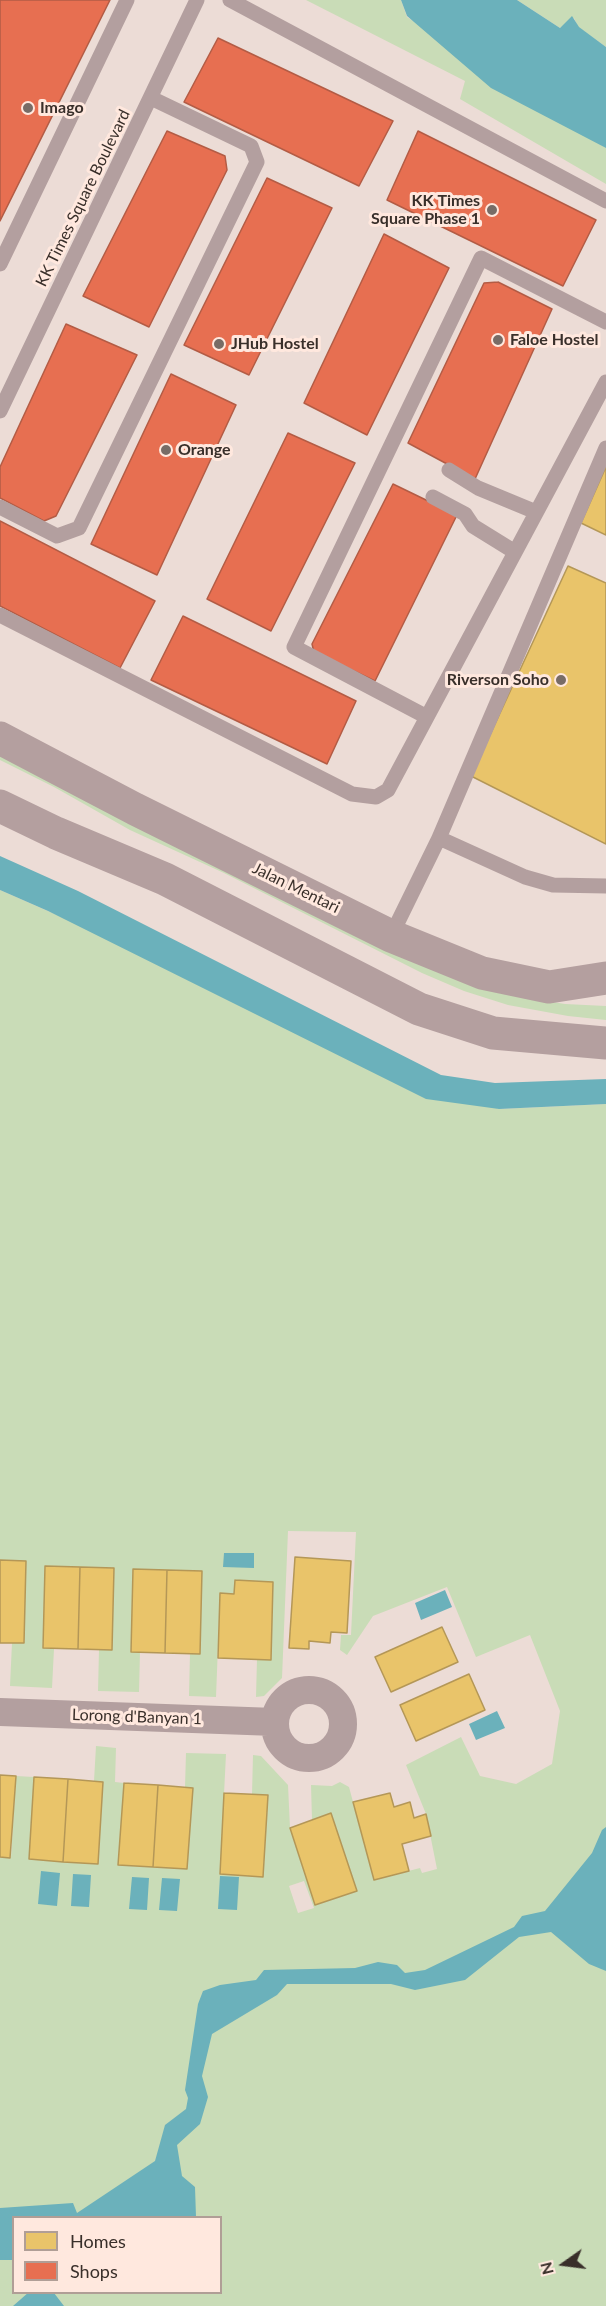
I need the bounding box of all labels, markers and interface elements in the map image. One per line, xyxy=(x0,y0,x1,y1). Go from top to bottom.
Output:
place label: Imago xyxy=(40,98,84,118)
marker: Imago xyxy=(21,101,35,115)
street label: KK Times Square Boulevard xyxy=(32,106,134,290)
place label: KK Times Square Phase 1 xyxy=(371,191,480,229)
marker: KK Times Square Phase 1 xyxy=(485,203,499,217)
place label: Faloe Hostel xyxy=(510,330,598,350)
marker: Faloe Hostel xyxy=(491,333,505,347)
place label: JHub Hostel xyxy=(231,334,319,354)
marker: JHub Hostel xyxy=(212,337,226,351)
place label: Orange xyxy=(178,440,231,460)
marker: Orange xyxy=(159,443,173,457)
place label: Riverson Soho xyxy=(447,670,549,690)
marker: Riverson Soho xyxy=(554,673,568,687)
street label: Jalan Mentari xyxy=(249,859,343,917)
street label: Lorong d'Banyan 1 xyxy=(72,1705,202,1729)
legend xyxy=(12,2216,222,2294)
text: Homes xyxy=(70,2230,126,2252)
north arrow xyxy=(534,2234,594,2294)
text: Shops xyxy=(70,2260,118,2282)
text: N xyxy=(535,2260,557,2277)

